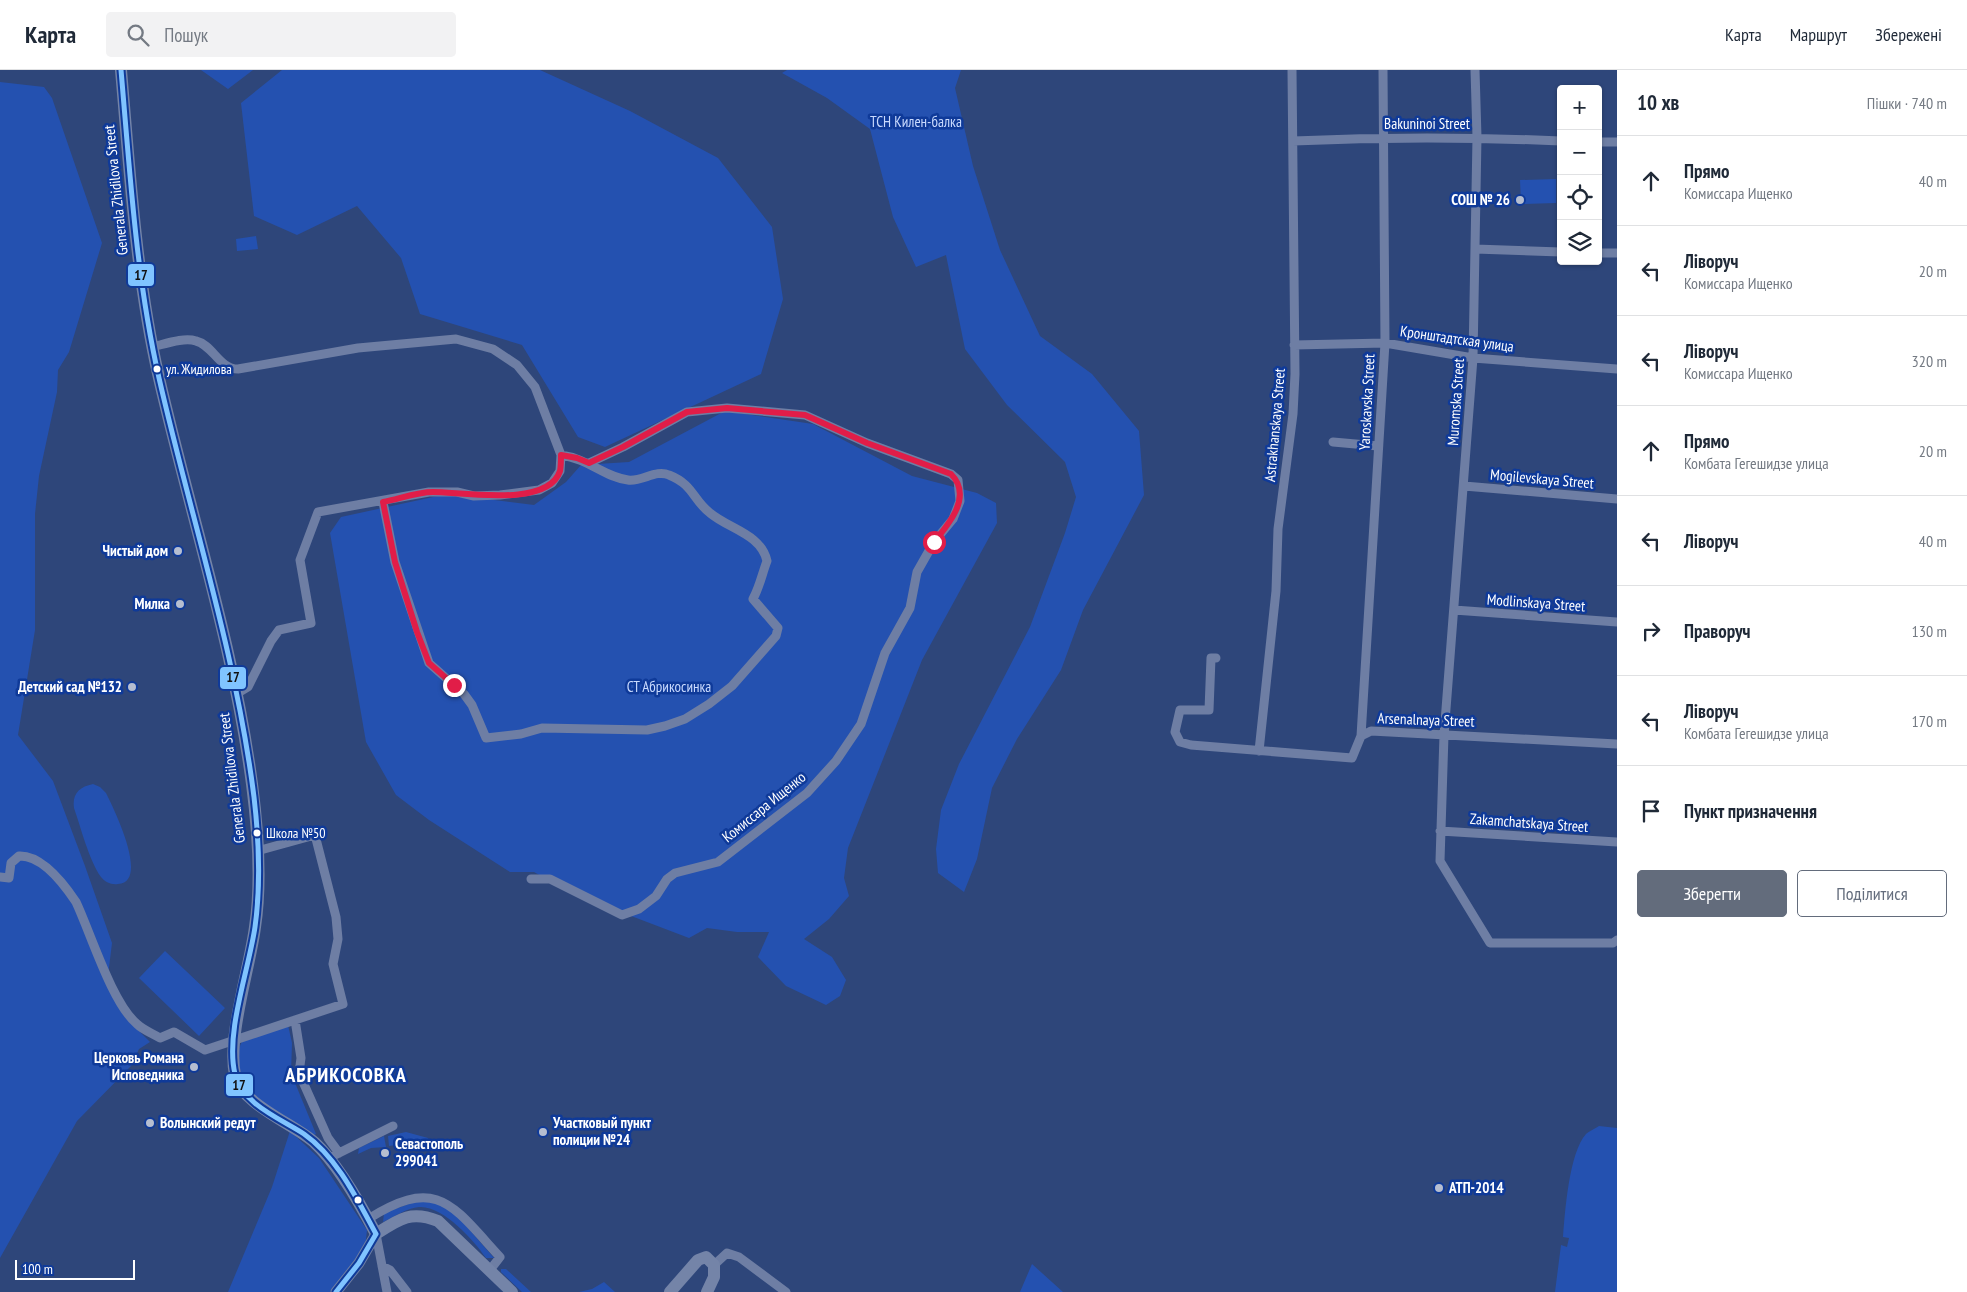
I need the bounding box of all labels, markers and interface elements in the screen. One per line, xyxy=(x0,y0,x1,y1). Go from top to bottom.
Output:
search box xyxy=(106,12,456,57)
text: Карта xyxy=(25,19,76,50)
icon: search xyxy=(124,21,152,49)
text: Пошук xyxy=(164,23,208,47)
text: Карта xyxy=(1725,23,1762,46)
text: Маршрут xyxy=(1790,23,1847,46)
text: Збережені xyxy=(1875,23,1942,46)
map controls xyxy=(1557,85,1602,265)
button: + xyxy=(1557,85,1602,130)
text: 10 хв xyxy=(1637,89,1679,116)
text: Пішки · 740 m xyxy=(1867,93,1947,113)
park label: ТСН Килен-балка xyxy=(870,112,962,131)
street label: Bakuninoi Street xyxy=(1384,114,1470,133)
street label: Generala Zhidilova Street xyxy=(99,124,132,256)
button: − xyxy=(1557,130,1602,175)
text: Прямо xyxy=(1684,159,1729,183)
icon: ahead xyxy=(1637,167,1665,195)
text: 40 m xyxy=(1919,171,1947,191)
button: locate xyxy=(1557,175,1602,220)
text: Комиссара Ищенко xyxy=(1684,183,1793,203)
place label: СОШ № 26 xyxy=(1451,190,1510,209)
marker: СОШ № 26 xyxy=(1514,194,1526,206)
button: layers xyxy=(1557,220,1602,265)
text: Ліворуч xyxy=(1684,249,1738,273)
icon: left xyxy=(1637,257,1665,285)
text: 20 m xyxy=(1919,261,1947,281)
line badge: 17 xyxy=(127,263,155,287)
text: 17 xyxy=(134,266,148,284)
text: Комиссара Ищенко xyxy=(1684,273,1793,293)
street label: Кронштадтская улица xyxy=(1399,321,1515,356)
text: Ліворуч xyxy=(1684,339,1738,363)
icon: left xyxy=(1637,347,1665,375)
text: 320 m xyxy=(1912,351,1947,371)
street label: Yaroskavska Street xyxy=(1354,353,1379,451)
street label: Muromska Street xyxy=(1443,358,1468,446)
place label: ул. Жидилова xyxy=(166,360,232,378)
text: Комиссара Ищенко xyxy=(1684,363,1793,383)
marker: ул. Жидилова xyxy=(152,364,162,374)
street label: Astrakhanskaya Street xyxy=(1260,367,1289,483)
text: Прямо xyxy=(1684,429,1729,453)
icon: ahead xyxy=(1637,437,1665,465)
text: 20 m xyxy=(1919,441,1947,461)
text: Комбата Гегешидзе улица xyxy=(1684,453,1829,473)
street label: Mogilevskaya Street xyxy=(1490,465,1595,492)
icon: left xyxy=(1637,527,1665,555)
text: Ліворуч xyxy=(1684,529,1738,553)
route start xyxy=(923,531,946,554)
text: 40 m xyxy=(1919,531,1947,551)
place label: Чистый дом xyxy=(102,541,168,560)
marker: Чистый дом xyxy=(172,545,184,557)
street label: Modlinskaya Street xyxy=(1486,590,1586,615)
place label: Милка xyxy=(134,594,170,613)
marker: Милка xyxy=(174,598,186,610)
icon: right xyxy=(1637,617,1665,645)
text: Праворуч xyxy=(1684,619,1751,643)
text: 130 m xyxy=(1912,621,1947,641)
line badge: 17 xyxy=(219,666,247,690)
text: 17 xyxy=(226,668,240,686)
route end xyxy=(443,674,466,697)
place label: Детский сад №132 xyxy=(18,677,122,696)
park label: СТ Абрикосинка xyxy=(627,677,711,696)
marker: Детский сад №132 xyxy=(126,681,138,693)
text: Ліворуч xyxy=(1684,699,1738,723)
icon: left xyxy=(1637,707,1665,735)
street label: Arsenalnaya Street xyxy=(1377,708,1475,731)
text: 170 m xyxy=(1912,711,1947,731)
street label: Generala Zhidilova Street xyxy=(214,712,249,844)
text: Комбата Гегешидзе улица xyxy=(1684,723,1829,743)
street label: Комиссара Ищенко xyxy=(718,767,809,846)
icon: arrive xyxy=(1637,797,1665,825)
text: Пункт призначення xyxy=(1684,799,1817,823)
street label: Zakamchatskaya Street xyxy=(1469,809,1589,836)
place label: Школа №50 xyxy=(266,824,326,842)
marker: Школа №50 xyxy=(252,828,262,838)
button: Зберегти xyxy=(1637,870,1787,917)
button: Поділитися xyxy=(1797,870,1947,917)
place label: Церковь Романа Исповедника xyxy=(94,1048,184,1084)
marker: Церковь Романа Исповедника xyxy=(188,1061,200,1073)
district label: АБРИКОСОВКА xyxy=(284,1062,407,1088)
line badge: 17 xyxy=(225,1073,254,1097)
text: 17 xyxy=(232,1076,246,1094)
place label: Волынский редут xyxy=(160,1113,256,1132)
place label: Участковый пункт полиции №24 xyxy=(552,1113,652,1149)
marker: Волынский редут xyxy=(144,1117,156,1129)
marker: Участковый пункт полиции №24 xyxy=(537,1126,549,1138)
place label: Севастополь 299041 xyxy=(395,1134,463,1170)
marker: Севастополь 299041 xyxy=(379,1147,391,1159)
place label: АТП-2014 xyxy=(1448,1178,1504,1197)
marker: АТП-2014 xyxy=(1433,1182,1445,1194)
unlabelled marker xyxy=(353,1195,363,1205)
scale bar xyxy=(15,1257,135,1280)
text: 100 m xyxy=(22,1260,53,1278)

